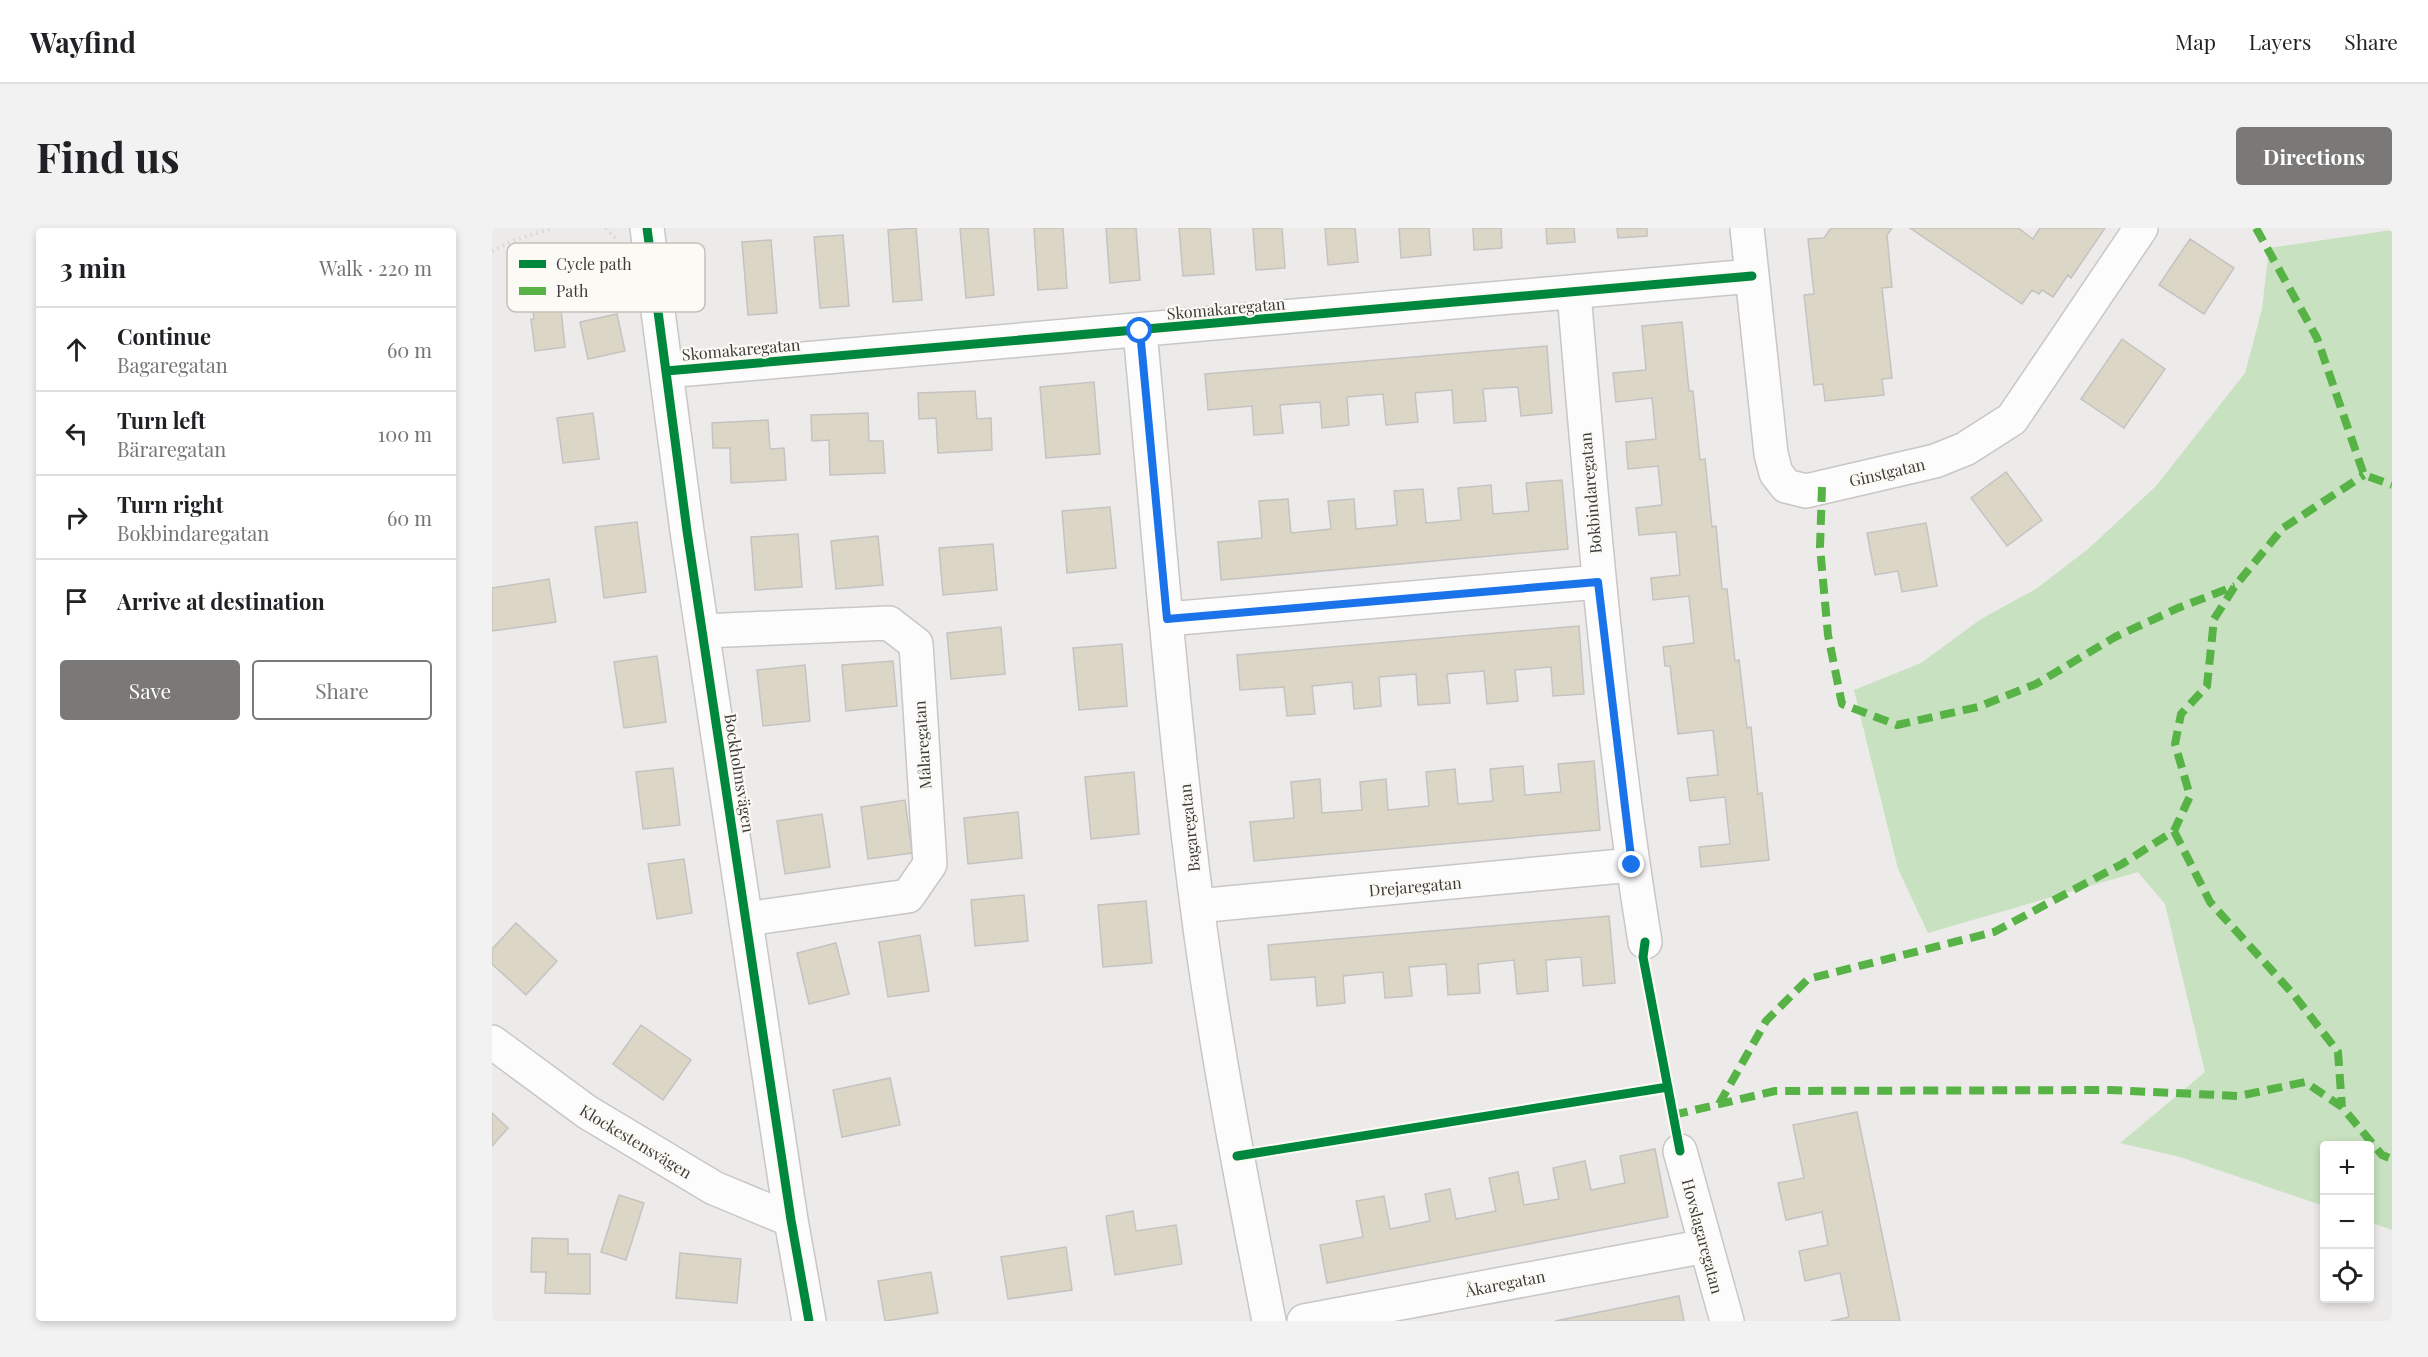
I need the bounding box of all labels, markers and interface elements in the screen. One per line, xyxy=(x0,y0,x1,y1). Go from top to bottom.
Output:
text: Wayfind xyxy=(30,23,136,60)
text: Map xyxy=(2175,27,2216,55)
text: Layers xyxy=(2249,27,2311,55)
text: Share xyxy=(2344,27,2398,55)
button: Directions xyxy=(2236,127,2392,185)
text: Find us xyxy=(36,128,180,184)
legend xyxy=(507,243,705,312)
text: 3 min xyxy=(60,250,126,285)
text: Cycle path xyxy=(556,253,632,274)
text: Walk · 220 m xyxy=(319,254,432,281)
text: Path xyxy=(556,280,589,301)
street label: Skomakaregatan xyxy=(1166,292,1287,324)
route start xyxy=(1126,317,1152,343)
text: Continue xyxy=(117,321,211,351)
icon: ahead xyxy=(60,333,93,366)
street label: Skomakaregatan xyxy=(681,333,802,365)
text: 60 m xyxy=(387,336,432,363)
text: Bagaregatan xyxy=(117,351,228,378)
text: Turn left xyxy=(117,405,206,435)
icon: left xyxy=(60,417,93,450)
text: 100 m xyxy=(378,420,432,447)
street label: Bokbindaregatan xyxy=(1574,431,1606,555)
text: Bäraregatan xyxy=(117,435,226,462)
street label: Ginstgatan xyxy=(1847,453,1928,491)
text: Turn right xyxy=(117,489,223,519)
icon: right xyxy=(60,501,93,534)
text: 60 m xyxy=(387,504,432,531)
text: Bokbindaregatan xyxy=(117,519,269,546)
icon: arrive xyxy=(60,585,93,618)
text: Arrive at destination xyxy=(117,586,325,616)
button: Save xyxy=(60,660,240,720)
button: Share xyxy=(252,660,432,720)
street label: Målaregatan xyxy=(908,700,936,790)
street label: Bockholmsvägen xyxy=(720,712,760,835)
street label: Bagaregatan xyxy=(1174,782,1204,873)
route end xyxy=(1618,851,1644,877)
street label: Drejaregatan xyxy=(1368,871,1463,901)
street label: Klockestensvägen xyxy=(576,1099,696,1183)
map controls xyxy=(2320,1141,2374,1303)
button: + xyxy=(2320,1141,2374,1195)
street label: Hovslagaregatan xyxy=(1678,1176,1729,1296)
button: − xyxy=(2320,1195,2374,1249)
button: locate xyxy=(2320,1249,2374,1303)
street label: Åkaregatan xyxy=(1462,1265,1547,1301)

